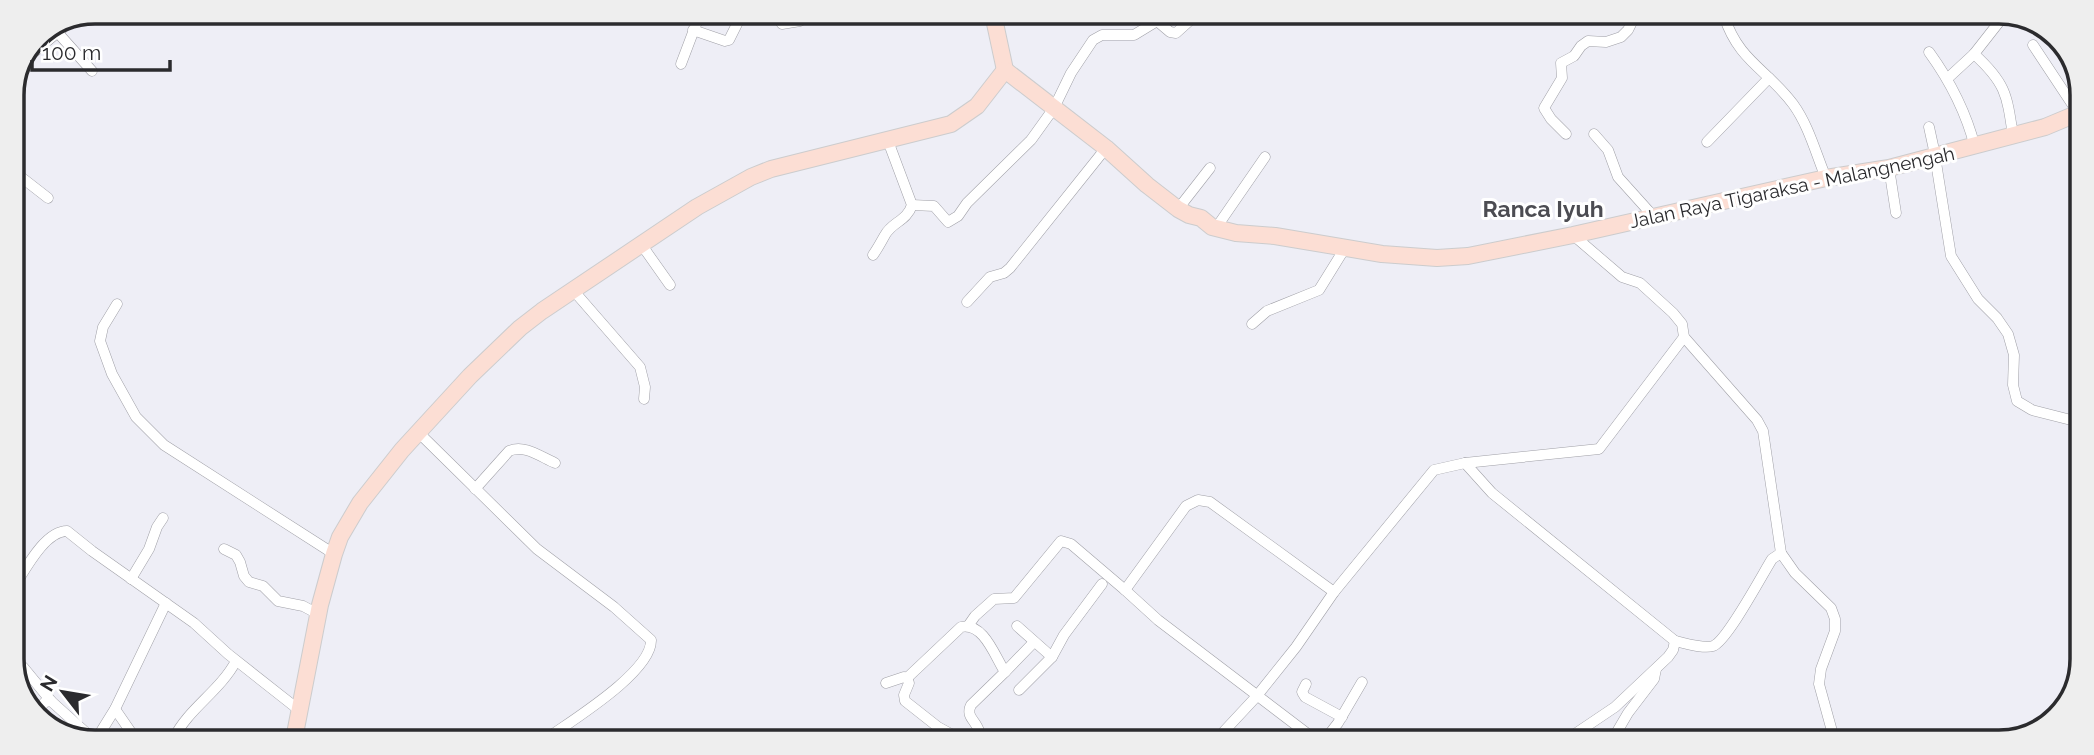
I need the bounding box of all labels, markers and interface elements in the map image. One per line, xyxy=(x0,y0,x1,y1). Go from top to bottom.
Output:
scale bar xyxy=(32,28,170,72)
text: 100 m xyxy=(42,40,101,65)
street label: Jalan Raya Tigaraksa - Malangnengah xyxy=(1628,142,1956,232)
district label: Ranca Iyuh xyxy=(1482,195,1604,222)
north arrow xyxy=(28,657,98,727)
text: N xyxy=(35,671,62,695)

